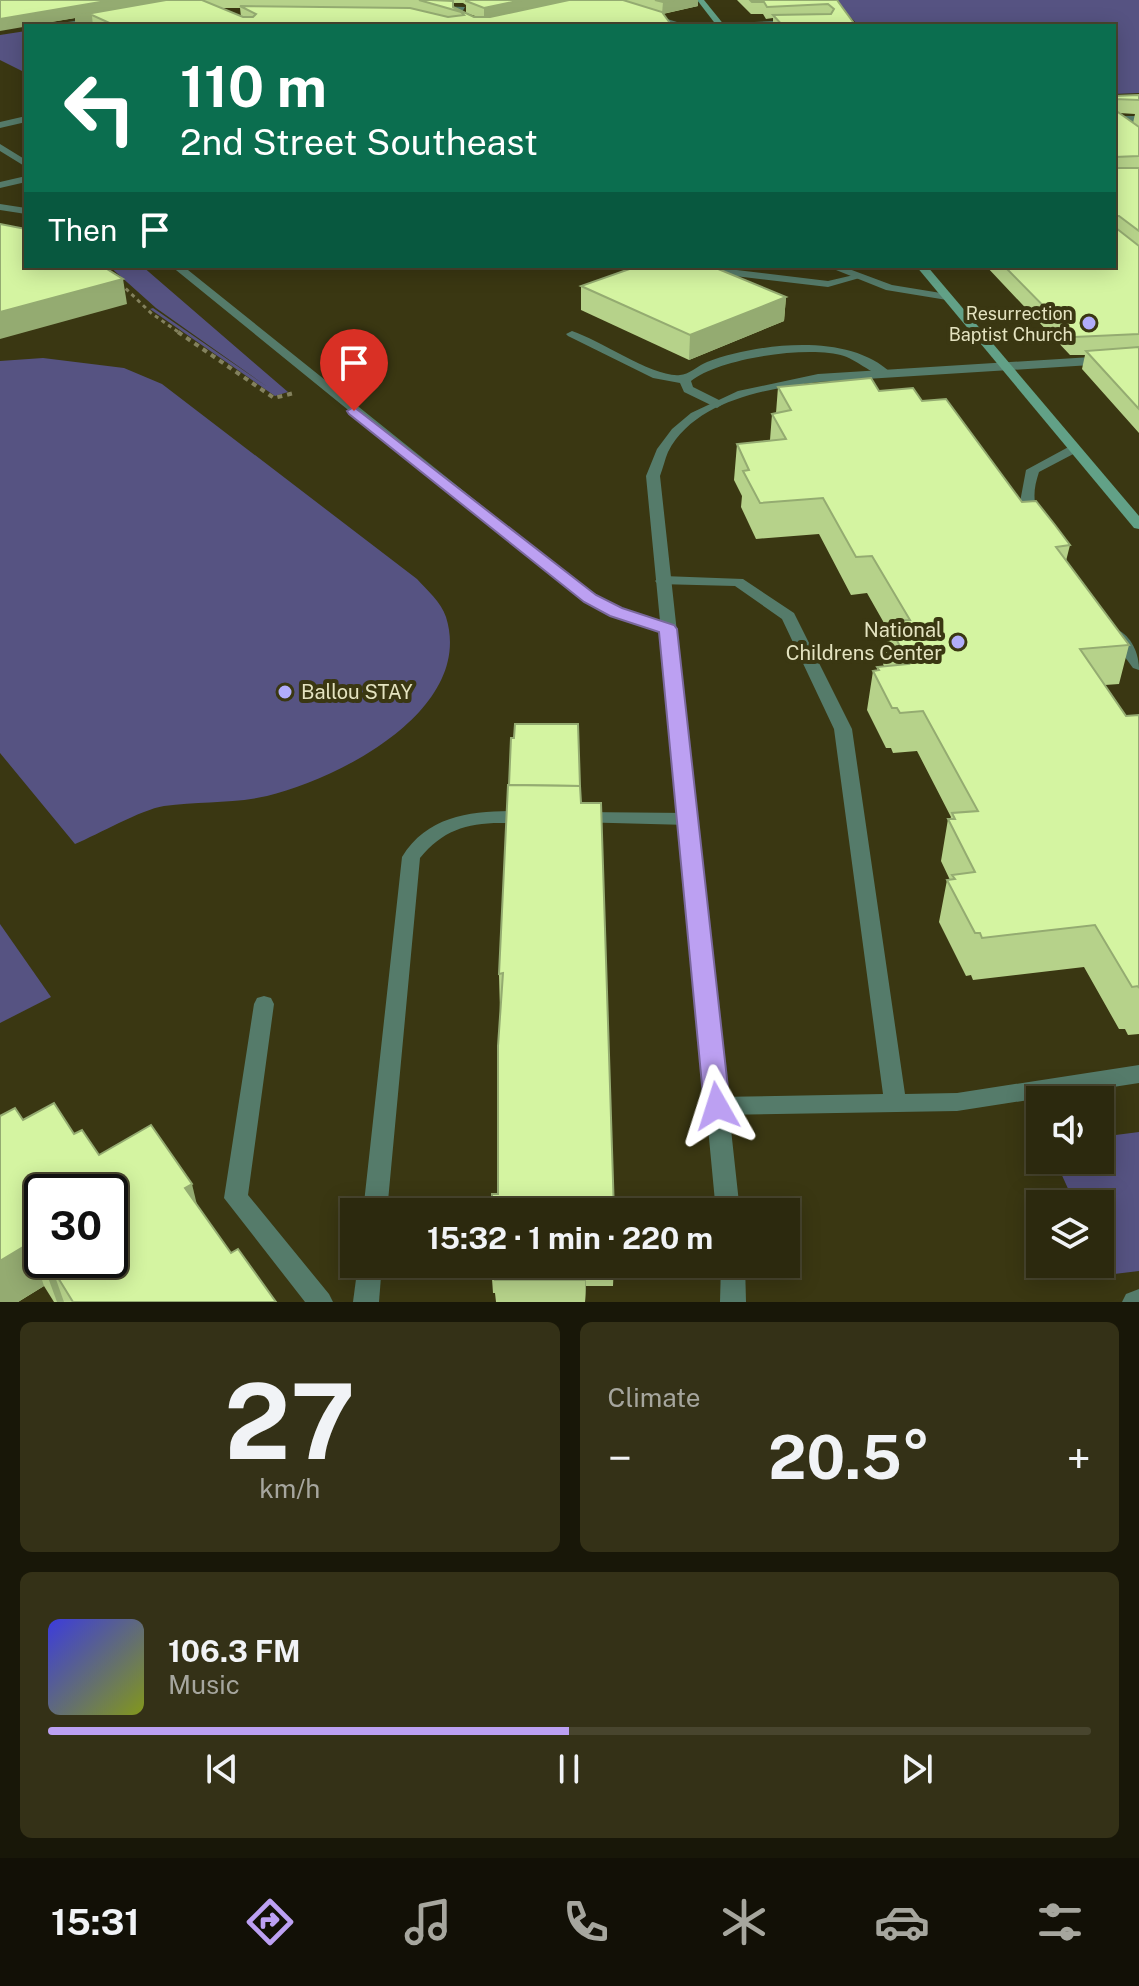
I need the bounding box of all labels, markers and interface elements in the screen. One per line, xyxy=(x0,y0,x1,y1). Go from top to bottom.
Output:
text: 110 m xyxy=(180,54,327,120)
icon: left xyxy=(48,56,152,160)
text: 2nd Street Southeast xyxy=(180,121,538,163)
icon: arrive xyxy=(133,208,177,252)
text: Then xyxy=(48,212,117,248)
place label: Resurrection Baptist Church xyxy=(949,303,1073,345)
marker: Resurrection Baptist Church xyxy=(1080,314,1098,332)
pin xyxy=(320,329,388,411)
icon: arrive xyxy=(332,341,376,385)
place label: National Childrens Center xyxy=(786,618,942,665)
marker: National Childrens Center xyxy=(949,633,967,651)
place label: Ballou STAY xyxy=(301,680,413,704)
marker: Ballou STAY xyxy=(276,683,294,701)
position arrow xyxy=(675,1064,759,1148)
map controls xyxy=(1026,1086,1114,1278)
button: sound xyxy=(1026,1086,1114,1174)
speed limit sign: 30 xyxy=(24,1174,128,1278)
button: layers xyxy=(1026,1190,1114,1278)
text: 15:32 · 1 min · 220 m xyxy=(427,1220,713,1256)
text: 27 xyxy=(224,1360,355,1482)
text: Climate xyxy=(608,1382,701,1413)
text: 20.5° xyxy=(768,1422,930,1493)
text: − xyxy=(608,1432,632,1484)
text: + xyxy=(1067,1432,1091,1484)
text: km/h xyxy=(259,1473,320,1504)
text: 106.3 FM xyxy=(168,1633,301,1669)
text: Music xyxy=(168,1669,240,1700)
icon: previous xyxy=(200,1747,244,1791)
icon: pause xyxy=(547,1747,591,1791)
icon: next xyxy=(895,1747,939,1791)
icon: directions xyxy=(242,1894,298,1950)
icon: music xyxy=(400,1894,456,1950)
icon: phone xyxy=(558,1894,614,1950)
icon: climate xyxy=(716,1894,772,1950)
icon: car xyxy=(874,1894,930,1950)
icon: filters xyxy=(1032,1894,1088,1950)
text: 15:31 xyxy=(51,1901,140,1943)

